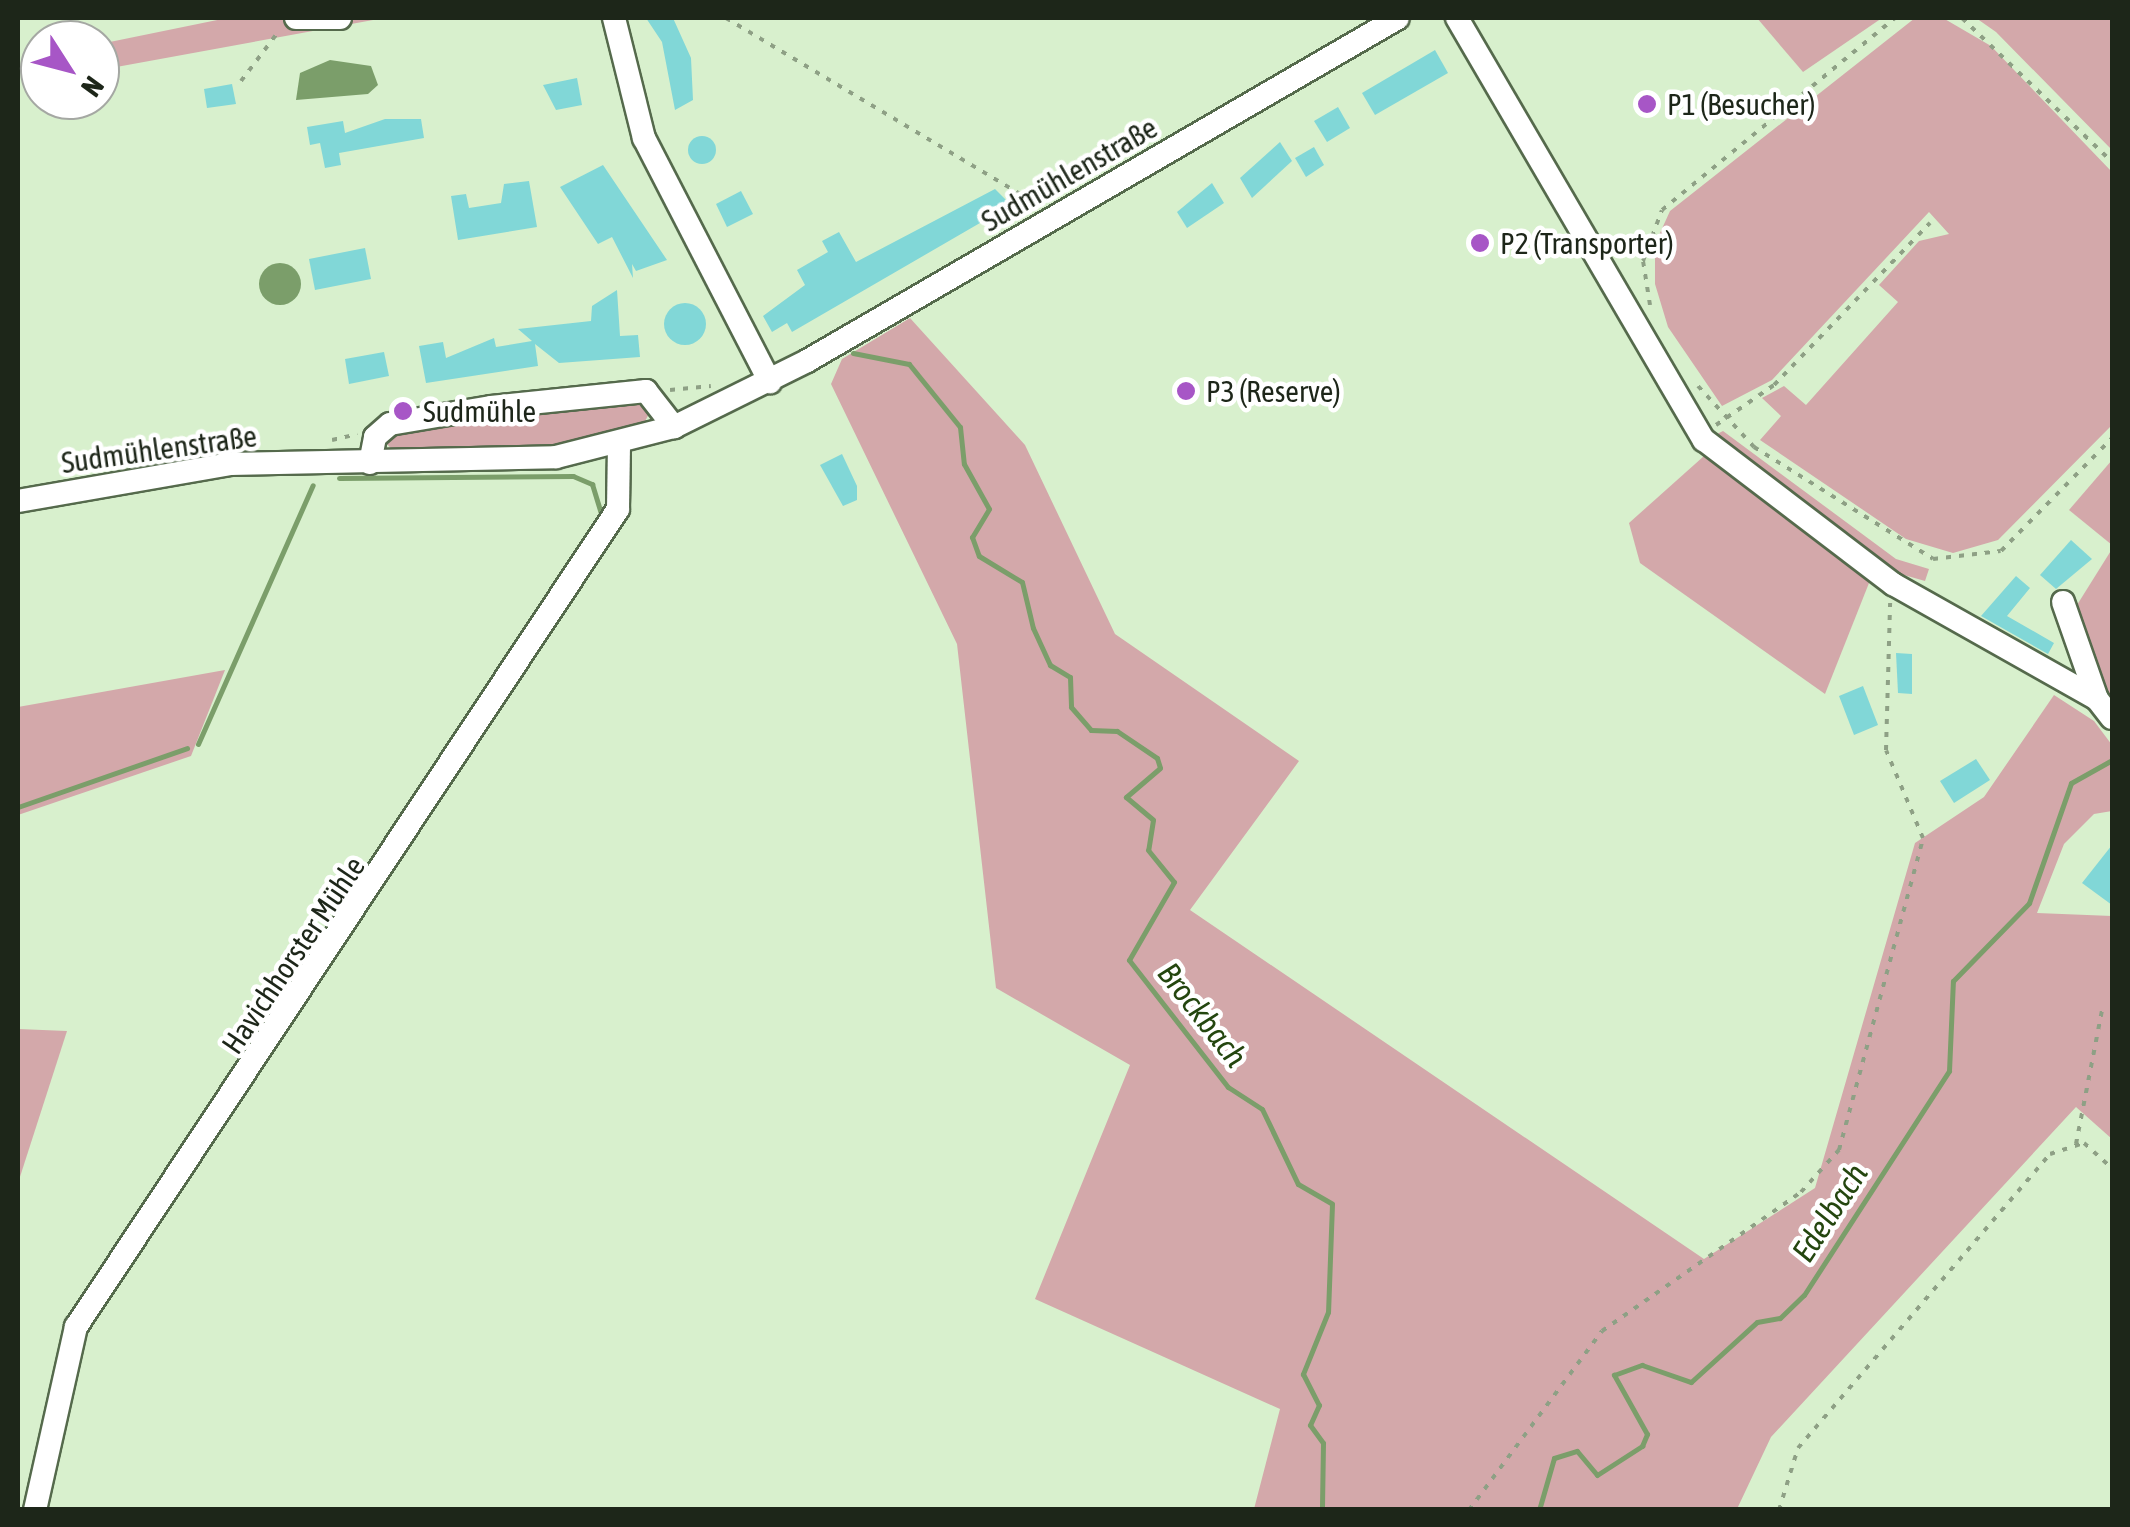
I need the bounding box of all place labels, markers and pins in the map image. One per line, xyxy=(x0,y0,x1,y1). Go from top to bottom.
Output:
place label: P1 (Besucher) xyxy=(1667,86,1815,122)
marker: P1 (Besucher) xyxy=(1636,93,1658,115)
place label: P2 (Transporter) xyxy=(1500,225,1674,261)
marker: P2 (Transporter) xyxy=(1469,232,1491,254)
place label: P3 (Reserve) xyxy=(1206,373,1341,409)
marker: P3 (Reserve) xyxy=(1175,380,1197,402)
place label: Sudmühle xyxy=(423,393,536,429)
marker: Sudmühle xyxy=(392,400,414,422)

